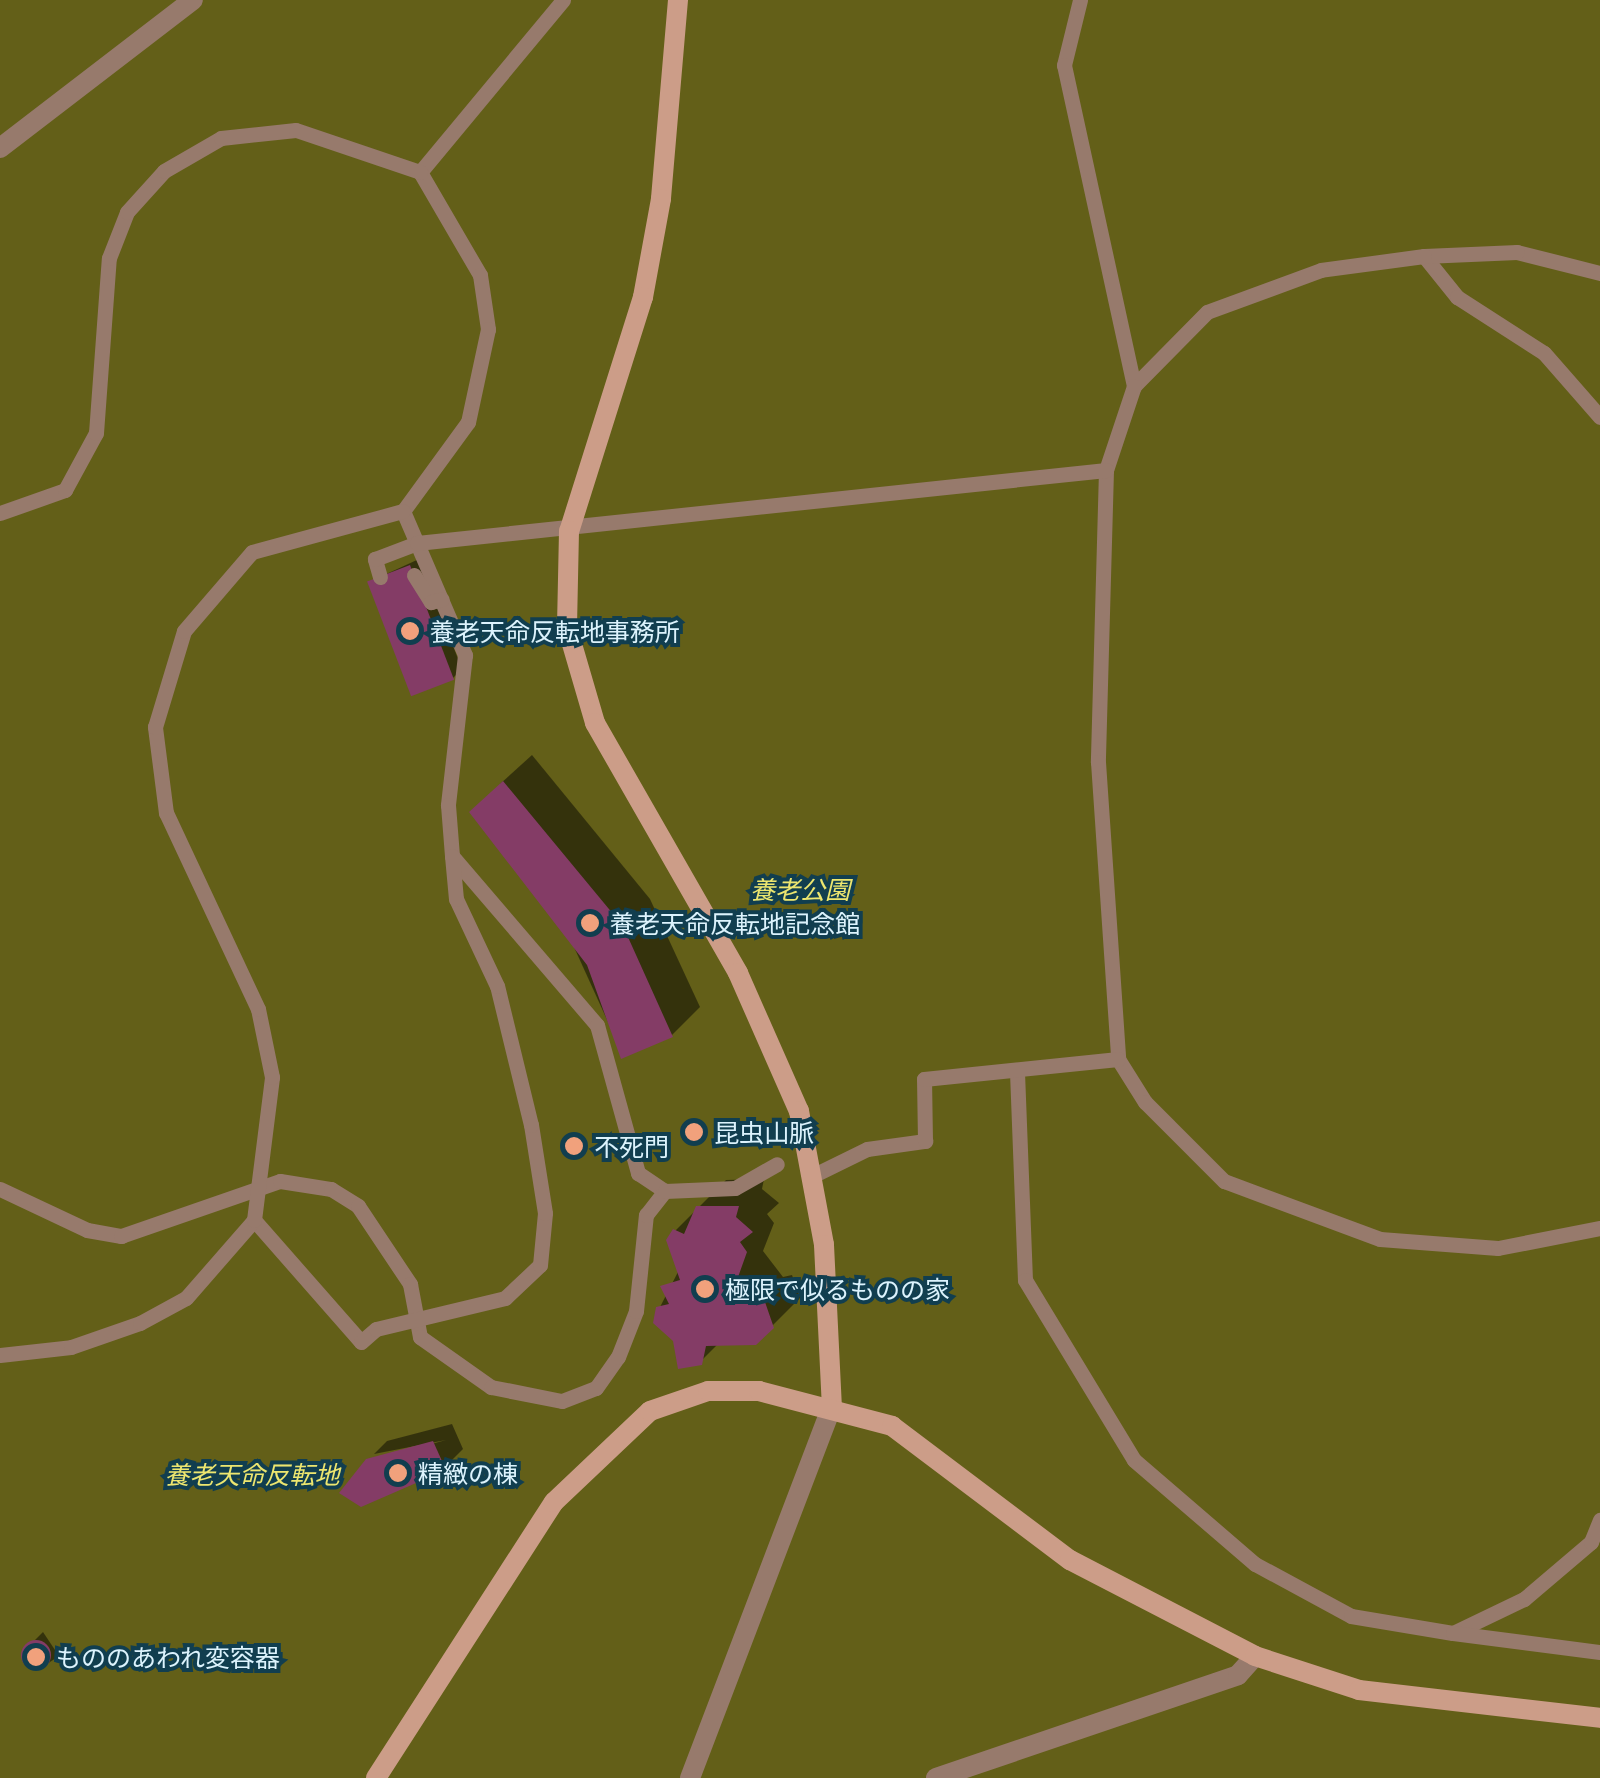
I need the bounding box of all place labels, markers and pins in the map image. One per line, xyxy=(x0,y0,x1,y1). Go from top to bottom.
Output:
place label: 養老天命反転地事務所 xyxy=(430,616,680,646)
marker: 養老天命反転地事務所 xyxy=(399,620,421,642)
place label: 養老天命反転地記念館 xyxy=(610,908,860,938)
marker: 養老天命反転地記念館 xyxy=(579,912,601,934)
place label: 昆虫山脈 xyxy=(714,1117,814,1147)
marker: 昆虫山脈 xyxy=(683,1121,705,1143)
place label: 不死門 xyxy=(594,1131,669,1161)
marker: 不死門 xyxy=(563,1135,585,1157)
place label: 極限で似るものの家 xyxy=(725,1274,950,1304)
marker: 極限で似るものの家 xyxy=(694,1278,716,1300)
place label: 精緻の棟 xyxy=(418,1458,518,1488)
marker: 精緻の棟 xyxy=(387,1462,409,1484)
place label: もののあわれ変容器 xyxy=(56,1642,281,1672)
marker: もののあわれ変容器 xyxy=(25,1646,47,1668)

